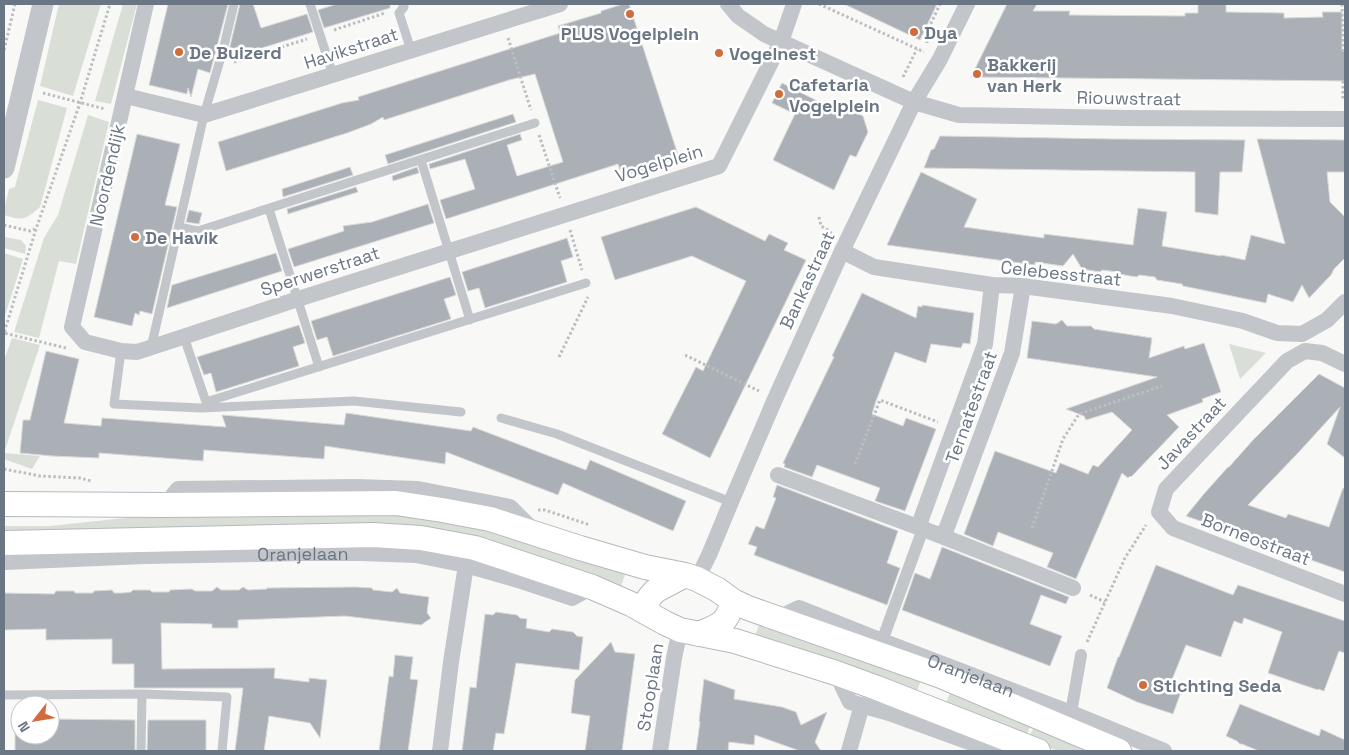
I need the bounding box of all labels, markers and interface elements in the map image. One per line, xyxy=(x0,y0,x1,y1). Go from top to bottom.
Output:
marker: PLUS Vogelplein xyxy=(624,8,636,20)
place label: Dya xyxy=(924,21,958,44)
street label: Havikstraat xyxy=(301,22,401,74)
place label: PLUS Vogelplein xyxy=(561,22,699,45)
marker: Dya xyxy=(908,26,920,38)
place label: De Buizerd xyxy=(189,41,282,64)
place label: Vogelnest xyxy=(729,42,816,65)
marker: De Buizerd xyxy=(173,46,185,58)
marker: Vogelnest xyxy=(713,47,725,59)
place label: Bakkerij van Herk xyxy=(987,53,1062,97)
marker: Bakkerij van Herk xyxy=(971,68,983,80)
place label: Cafetaria Vogelplein xyxy=(789,73,880,117)
street label: Riouwstraat xyxy=(1076,86,1182,110)
marker: Cafetaria Vogelplein xyxy=(773,88,785,100)
street label: Noordendijk xyxy=(84,121,130,228)
street label: Vogelplein xyxy=(612,139,706,187)
place label: De Havik xyxy=(145,226,218,249)
street label: Bankastraat xyxy=(774,227,840,333)
marker: De Havik xyxy=(129,231,141,243)
street label: Sperwerstraat xyxy=(257,241,383,301)
street label: Celebesstraat xyxy=(999,255,1123,291)
street label: Ternatestraat xyxy=(940,348,1002,466)
street label: Javastraat xyxy=(1151,391,1231,475)
street label: Borneostraat xyxy=(1198,508,1314,570)
street label: Oranjelaan xyxy=(257,542,348,565)
street label: Stooplaan xyxy=(632,641,668,733)
street label: Oranjelaan xyxy=(924,648,1018,702)
place label: Stichting Seda xyxy=(1153,674,1282,697)
marker: Stichting Seda xyxy=(1137,679,1149,691)
north arrow xyxy=(10,695,60,745)
text: N xyxy=(14,718,34,735)

